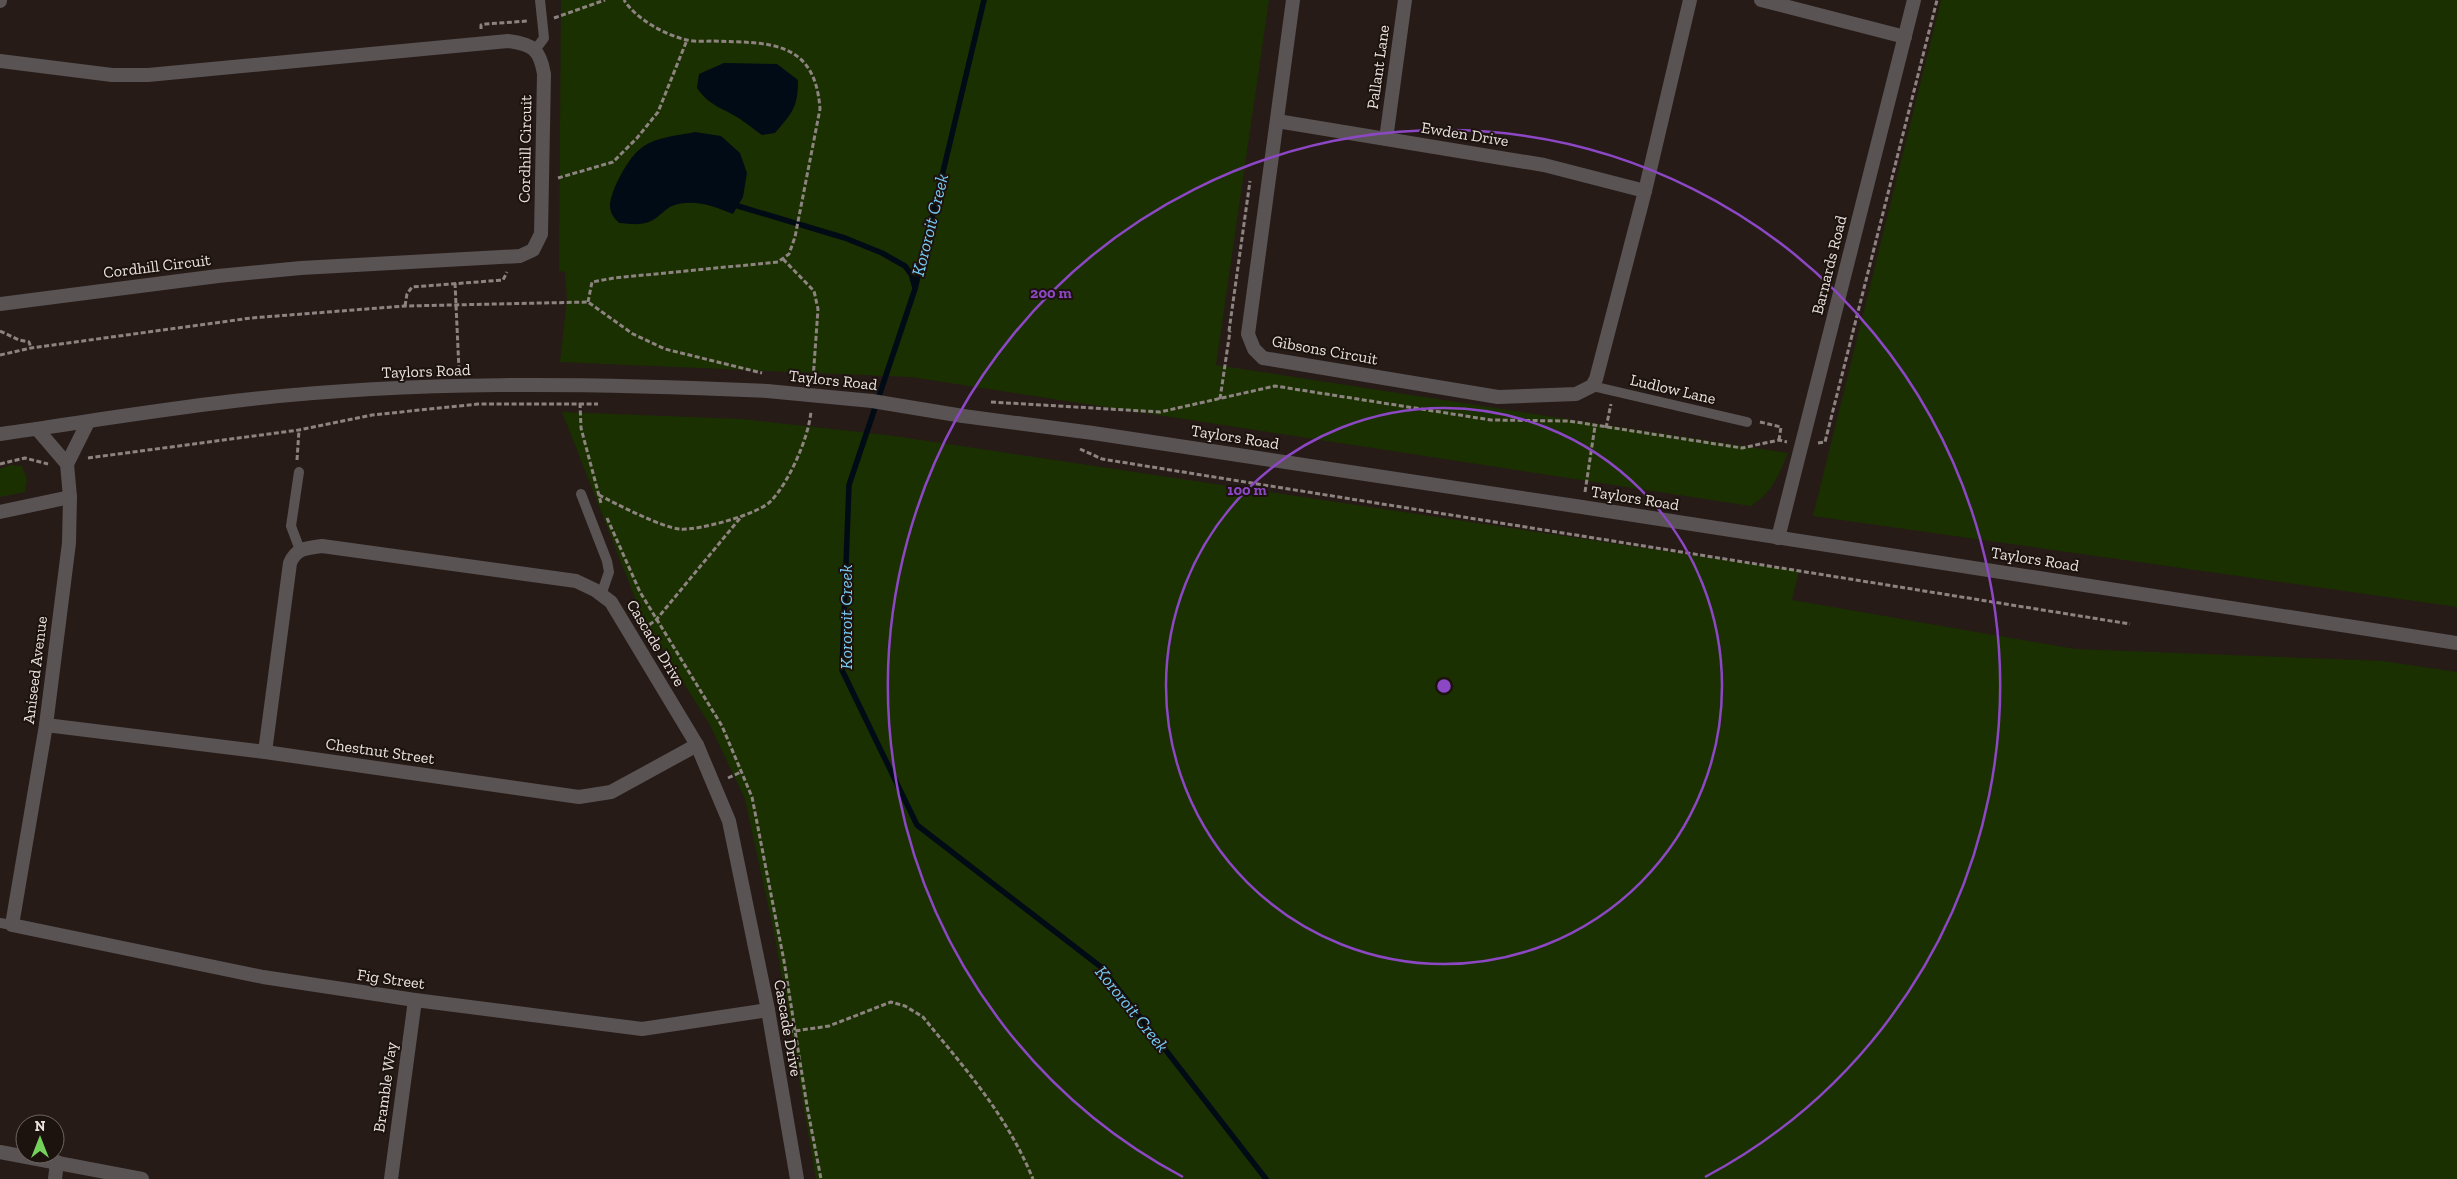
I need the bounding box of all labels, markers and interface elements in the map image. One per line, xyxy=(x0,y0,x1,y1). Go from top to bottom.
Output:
street label: Pallant Lane xyxy=(1363,24,1393,110)
street label: Cordhill Circuit xyxy=(515,95,535,203)
street label: Ewden Drive xyxy=(1420,118,1510,150)
water label: Kororoit Creek xyxy=(907,171,953,279)
street label: Barnards Road xyxy=(1807,213,1851,317)
street label: Cordhill Circuit xyxy=(102,250,212,282)
text: 200 m xyxy=(1030,284,1072,302)
street label: Gibsons Circuit xyxy=(1270,331,1380,369)
street label: Taylors Road xyxy=(381,360,471,382)
street label: Taylors Road xyxy=(788,366,878,394)
street label: Ludlow Lane xyxy=(1628,370,1718,408)
street label: Taylors Road xyxy=(1190,421,1281,453)
text: 100 m xyxy=(1227,481,1267,499)
street label: Taylors Road xyxy=(1590,482,1681,514)
street label: Taylors Road xyxy=(1990,543,2081,575)
water label: Kororoit Creek xyxy=(835,565,857,669)
street label: Cascade Drive xyxy=(623,596,689,690)
street label: Aniseed Avenue xyxy=(19,615,51,725)
centre of rings xyxy=(1435,677,1453,695)
street label: Chestnut Street xyxy=(324,734,436,768)
water label: Kororoit Creek xyxy=(1090,961,1174,1057)
street label: Fig Street xyxy=(356,965,426,993)
street label: Cascade Drive xyxy=(770,978,806,1078)
street label: Bramble Way xyxy=(369,1040,401,1133)
north arrow xyxy=(15,1114,65,1164)
text: N xyxy=(35,1118,46,1135)

